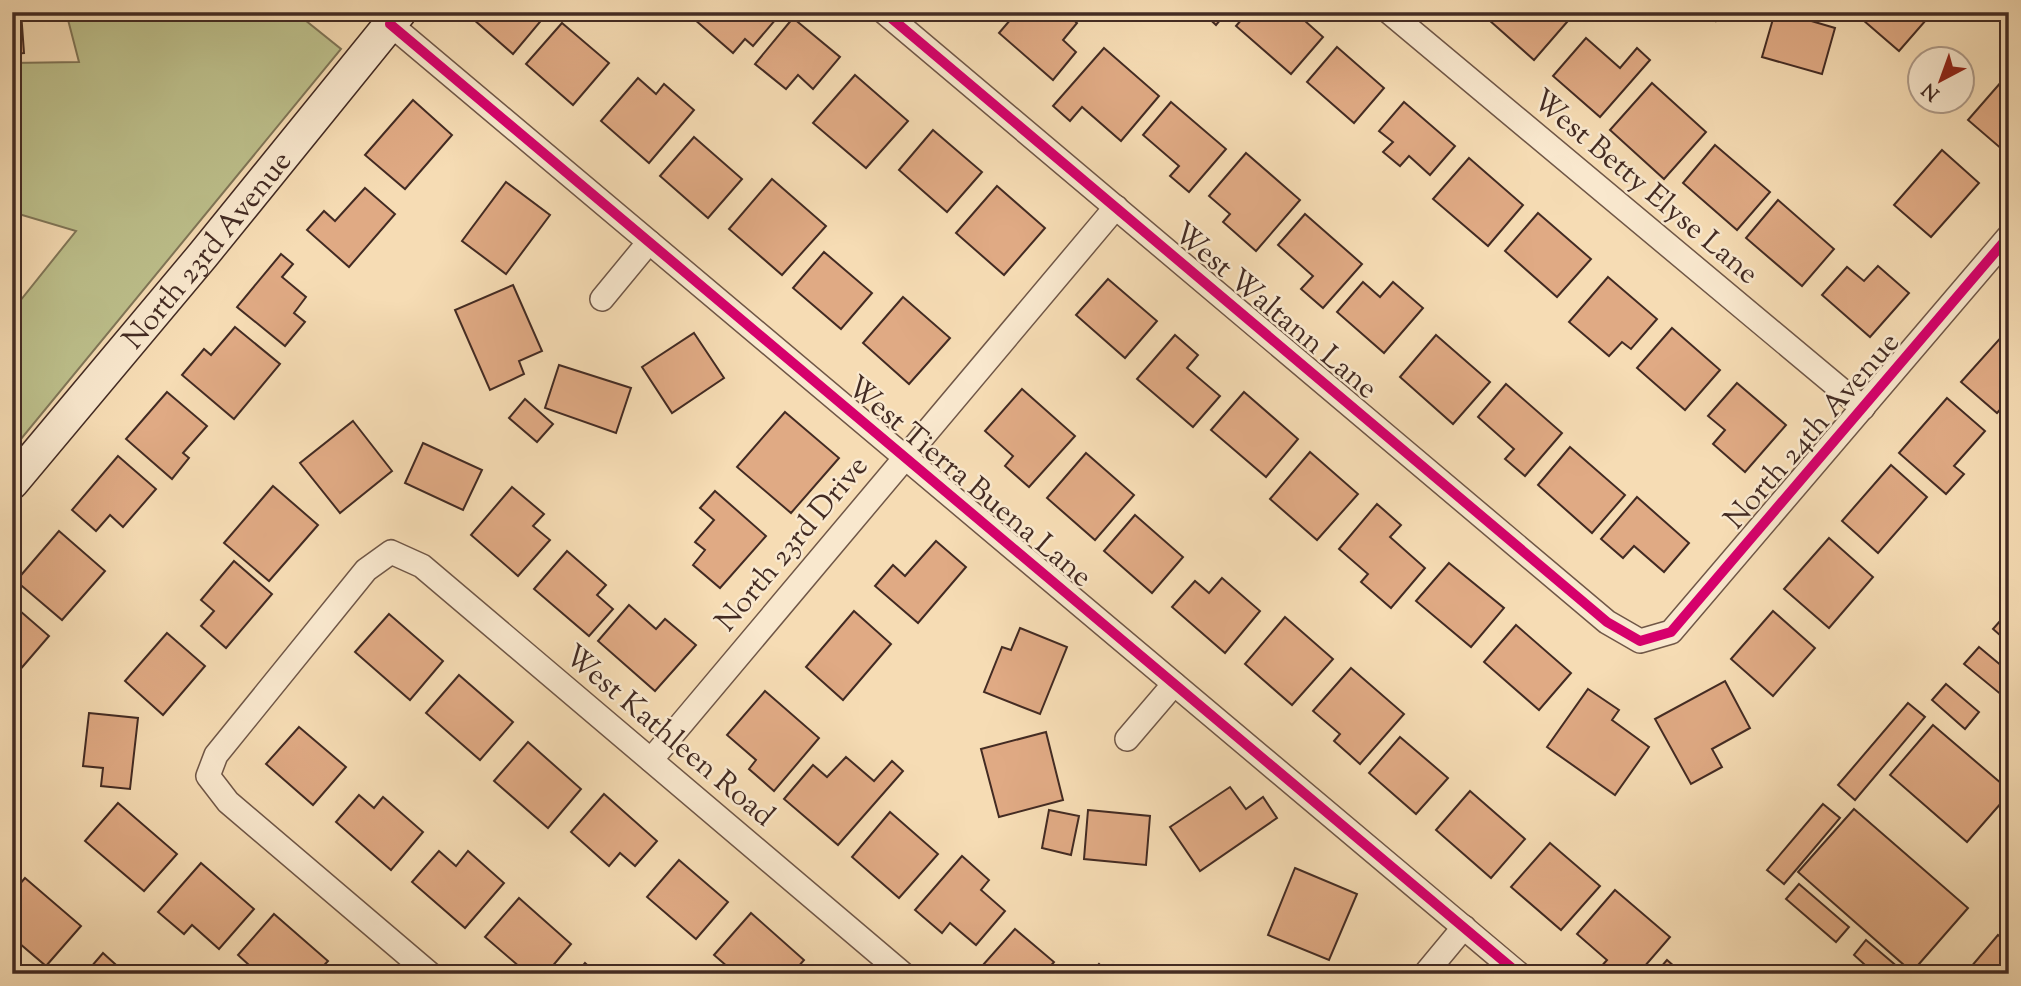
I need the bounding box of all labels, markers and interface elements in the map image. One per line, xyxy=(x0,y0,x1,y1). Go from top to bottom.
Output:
north arrow xyxy=(1906,46,1976,116)
text: N xyxy=(1917,76,1946,106)
street label: West Betty Elyse Lane xyxy=(1522,80,1767,296)
street label: North 23rd Avenue xyxy=(114,142,303,360)
street label: West Waltann Lane xyxy=(1163,213,1386,411)
street label: North 24th Avenue xyxy=(1715,324,1911,540)
street label: West Tierra Buena Lane xyxy=(836,367,1101,599)
street label: North 23rd Drive xyxy=(706,447,879,642)
street label: West Kathleen Road xyxy=(554,636,783,838)

